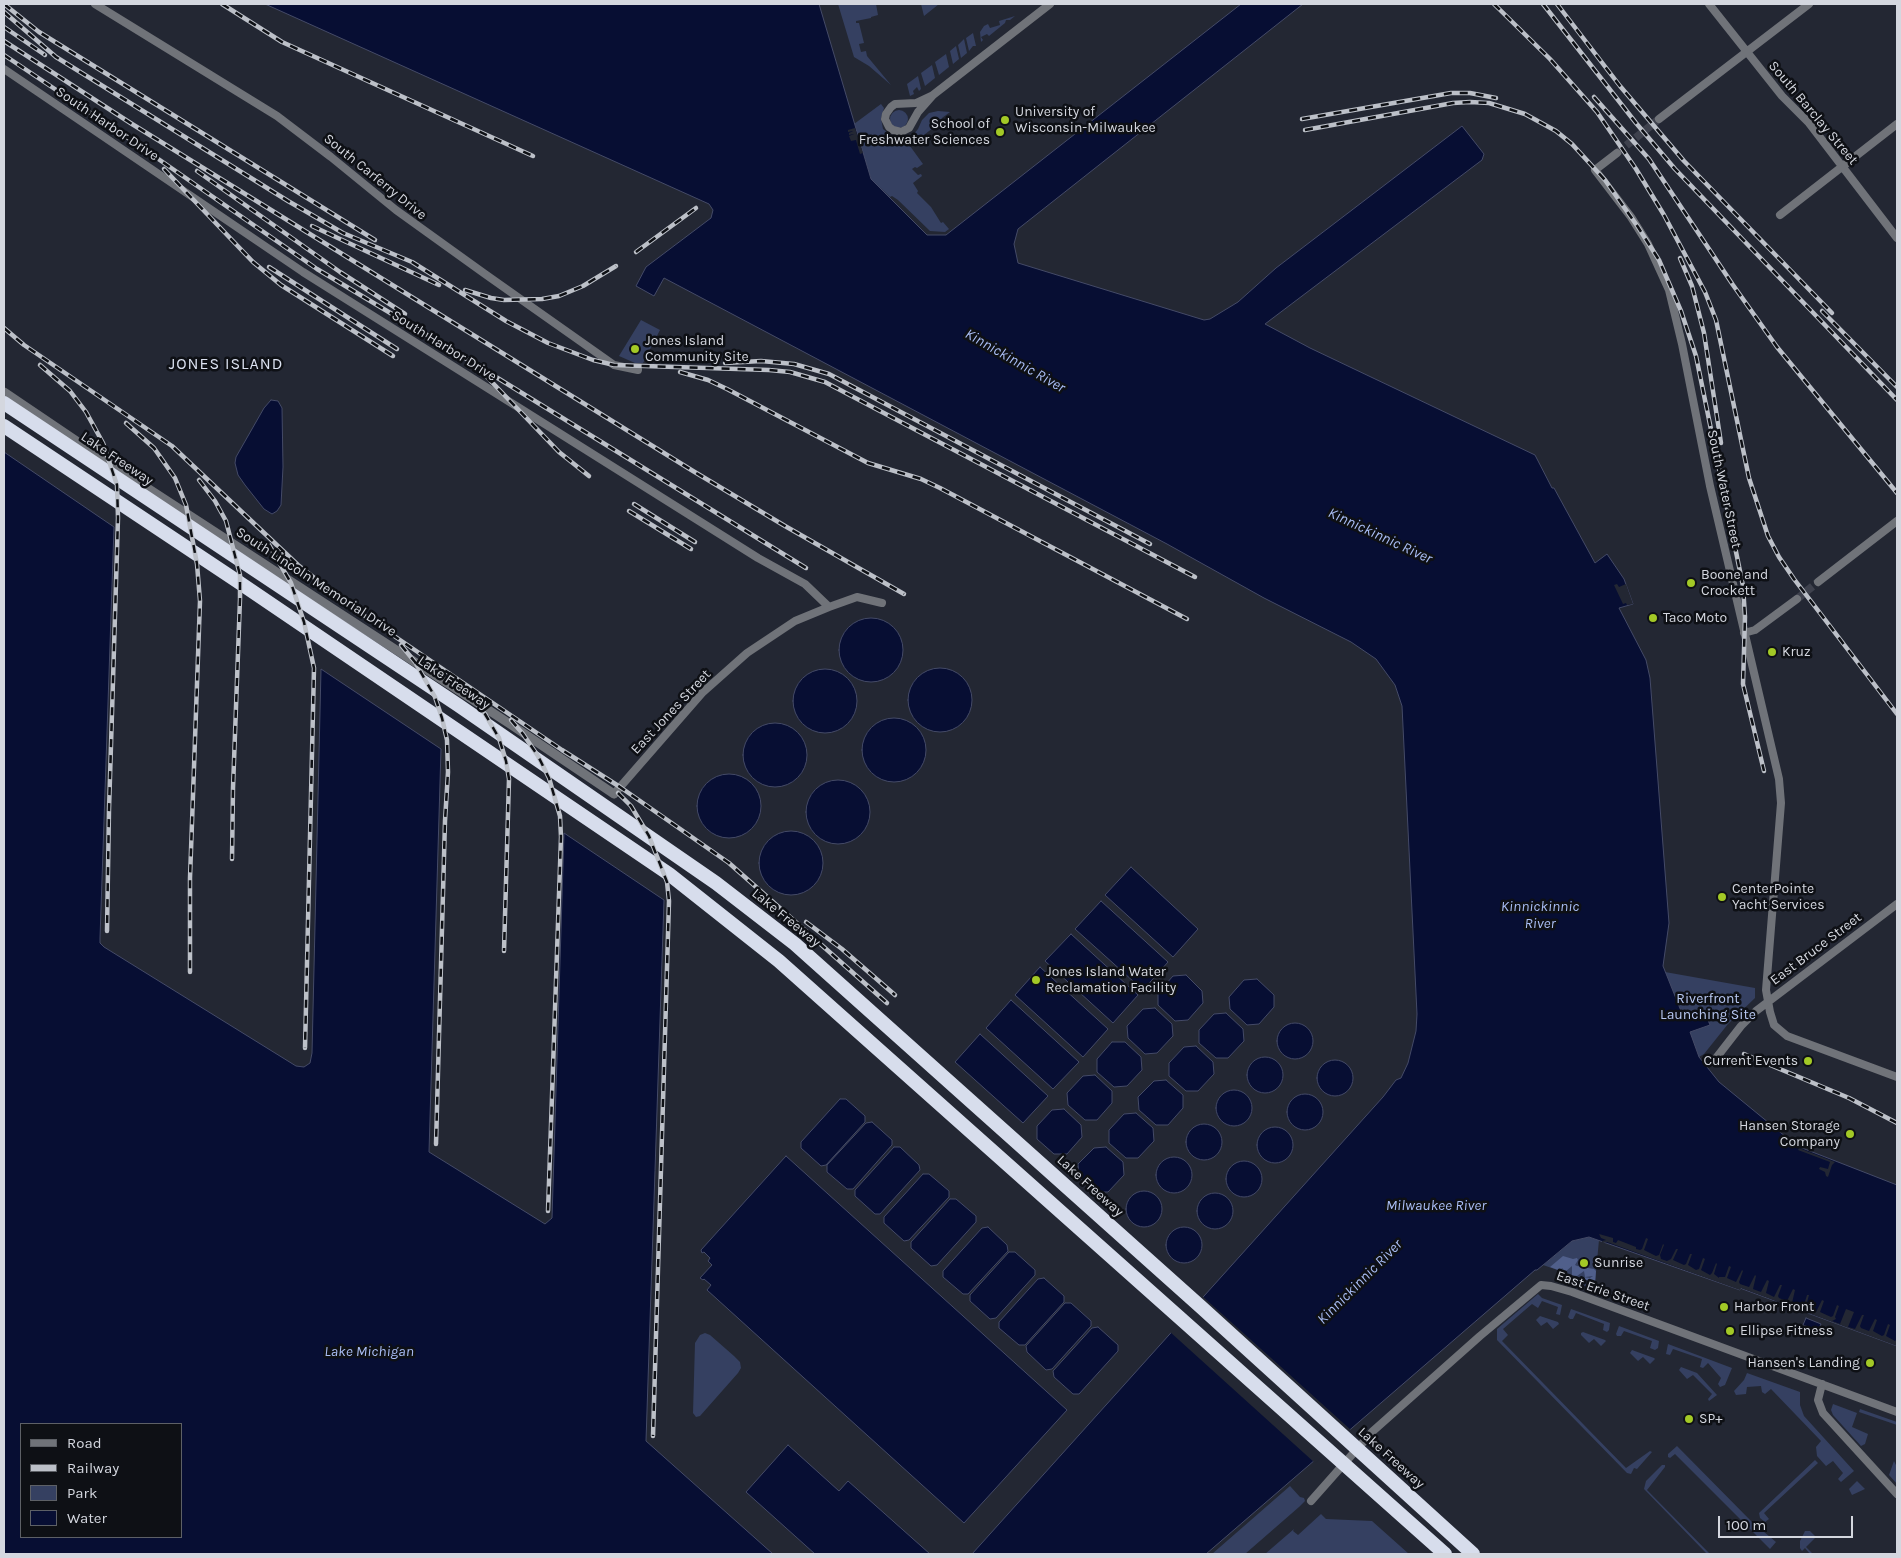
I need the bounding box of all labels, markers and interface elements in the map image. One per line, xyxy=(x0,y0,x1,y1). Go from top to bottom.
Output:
street label: South Barclay Street xyxy=(1765,58,1861,168)
street label: South Harbor Drive xyxy=(52,83,162,165)
place label: University of Wisconsin-Milwaukee xyxy=(1015,104,1156,136)
marker: University of Wisconsin-Milwaukee xyxy=(999,114,1011,126)
place label: School of Freshwater Sciences xyxy=(859,116,990,148)
marker: School of Freshwater Sciences xyxy=(994,126,1006,138)
street label: South Carferry Drive xyxy=(320,130,430,224)
street label: South Harbor Drive xyxy=(388,307,500,385)
water label: Kinnickinnic River xyxy=(962,325,1068,397)
place label: Jones Island Community Site xyxy=(645,333,749,366)
marker: Jones Island Community Site xyxy=(629,343,641,355)
district label: JONES ISLAND xyxy=(167,354,285,374)
street label: South Water Street xyxy=(1703,428,1745,550)
street label: Lake Freeway xyxy=(78,429,156,489)
water label: Kinnickinnic River xyxy=(1325,504,1435,568)
street label: South Lincoln Memorial Drive xyxy=(233,524,399,640)
place label: Boone and Crockett xyxy=(1701,567,1768,600)
marker: Boone and Crockett xyxy=(1685,577,1697,589)
place label: Taco Moto xyxy=(1663,610,1727,626)
marker: Taco Moto xyxy=(1647,612,1659,624)
place label: Kruz xyxy=(1782,644,1811,660)
marker: Kruz xyxy=(1766,646,1778,658)
street label: Lake Freeway xyxy=(415,653,493,713)
street label: East Jones Street xyxy=(627,666,715,758)
place label: CenterPointe Yacht Services xyxy=(1732,881,1824,914)
street label: Lake Freeway xyxy=(748,885,824,951)
marker: CenterPointe Yacht Services xyxy=(1716,891,1728,903)
water label: Kinnickinnic River xyxy=(1501,898,1579,933)
street label: East Bruce Street xyxy=(1767,909,1865,989)
place label: Jones Island Water Reclamation Facility xyxy=(1046,964,1176,996)
marker: Jones Island Water Reclamation Facility xyxy=(1030,974,1042,986)
park label: Riverfront Launching Site xyxy=(1660,991,1756,1024)
place label: Current Events xyxy=(1703,1053,1798,1069)
marker: Current Events xyxy=(1802,1055,1814,1067)
place label: Hansen Storage Company xyxy=(1739,1118,1840,1150)
marker: Hansen Storage Company xyxy=(1844,1128,1856,1140)
street label: Lake Freeway xyxy=(1053,1152,1127,1220)
water label: Milwaukee River xyxy=(1386,1197,1486,1215)
water label: Kinnickinnic River xyxy=(1314,1236,1406,1328)
place label: Sunrise xyxy=(1594,1255,1643,1271)
marker: Sunrise xyxy=(1578,1257,1590,1269)
street label: East Erie Street xyxy=(1554,1267,1652,1315)
place label: Harbor Front xyxy=(1734,1299,1814,1315)
marker: Harbor Front xyxy=(1718,1301,1730,1313)
place label: Ellipse Fitness xyxy=(1740,1323,1833,1339)
marker: Ellipse Fitness xyxy=(1724,1325,1736,1337)
water label: Lake Michigan xyxy=(324,1343,414,1361)
place label: Hansen's Landing xyxy=(1747,1355,1860,1371)
marker: Hansen's Landing xyxy=(1864,1357,1876,1369)
place label: SP+ xyxy=(1699,1411,1723,1427)
marker: SP+ xyxy=(1683,1413,1695,1425)
legend xyxy=(20,1423,182,1538)
street label: Lake Freeway xyxy=(1354,1424,1428,1492)
text: Road xyxy=(67,1434,102,1452)
text: Railway xyxy=(67,1459,119,1477)
text: Park xyxy=(67,1484,97,1502)
scale bar xyxy=(1721,1506,1856,1538)
text: Water xyxy=(67,1509,107,1527)
text: 100 m xyxy=(1726,1516,1766,1534)

